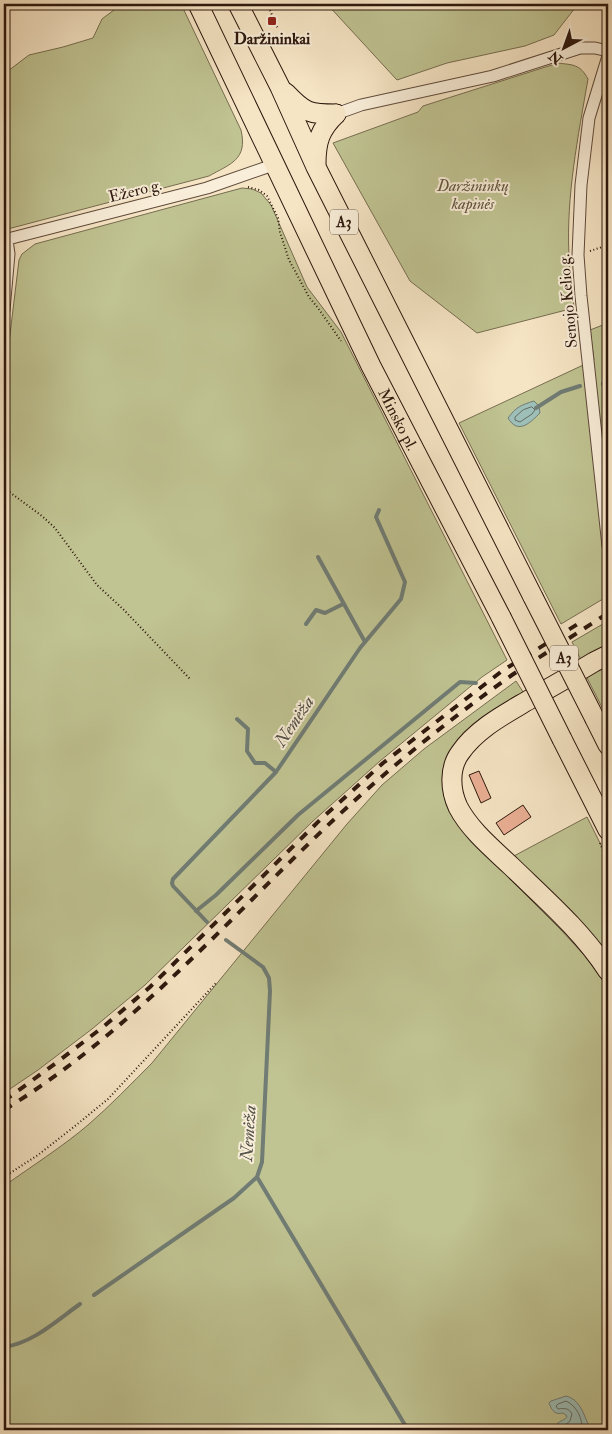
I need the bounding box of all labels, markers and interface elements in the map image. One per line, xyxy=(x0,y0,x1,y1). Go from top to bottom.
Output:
marker: Daržininkai xyxy=(266,15,278,27)
north arrow xyxy=(540,22,590,72)
place label: Daržininkai xyxy=(234,29,311,49)
text: N xyxy=(545,47,567,69)
street label: Ežero g. xyxy=(107,175,164,207)
park label: Daržininkų kapinės xyxy=(436,176,509,214)
road number: A3 xyxy=(330,210,358,234)
street label: Senojo Kelio g. xyxy=(554,253,582,349)
street label: Minsko pl. xyxy=(373,385,422,454)
road number: A3 xyxy=(550,646,578,670)
water label: Nemėža xyxy=(269,692,320,752)
water label: Nemėža xyxy=(235,1104,262,1163)

